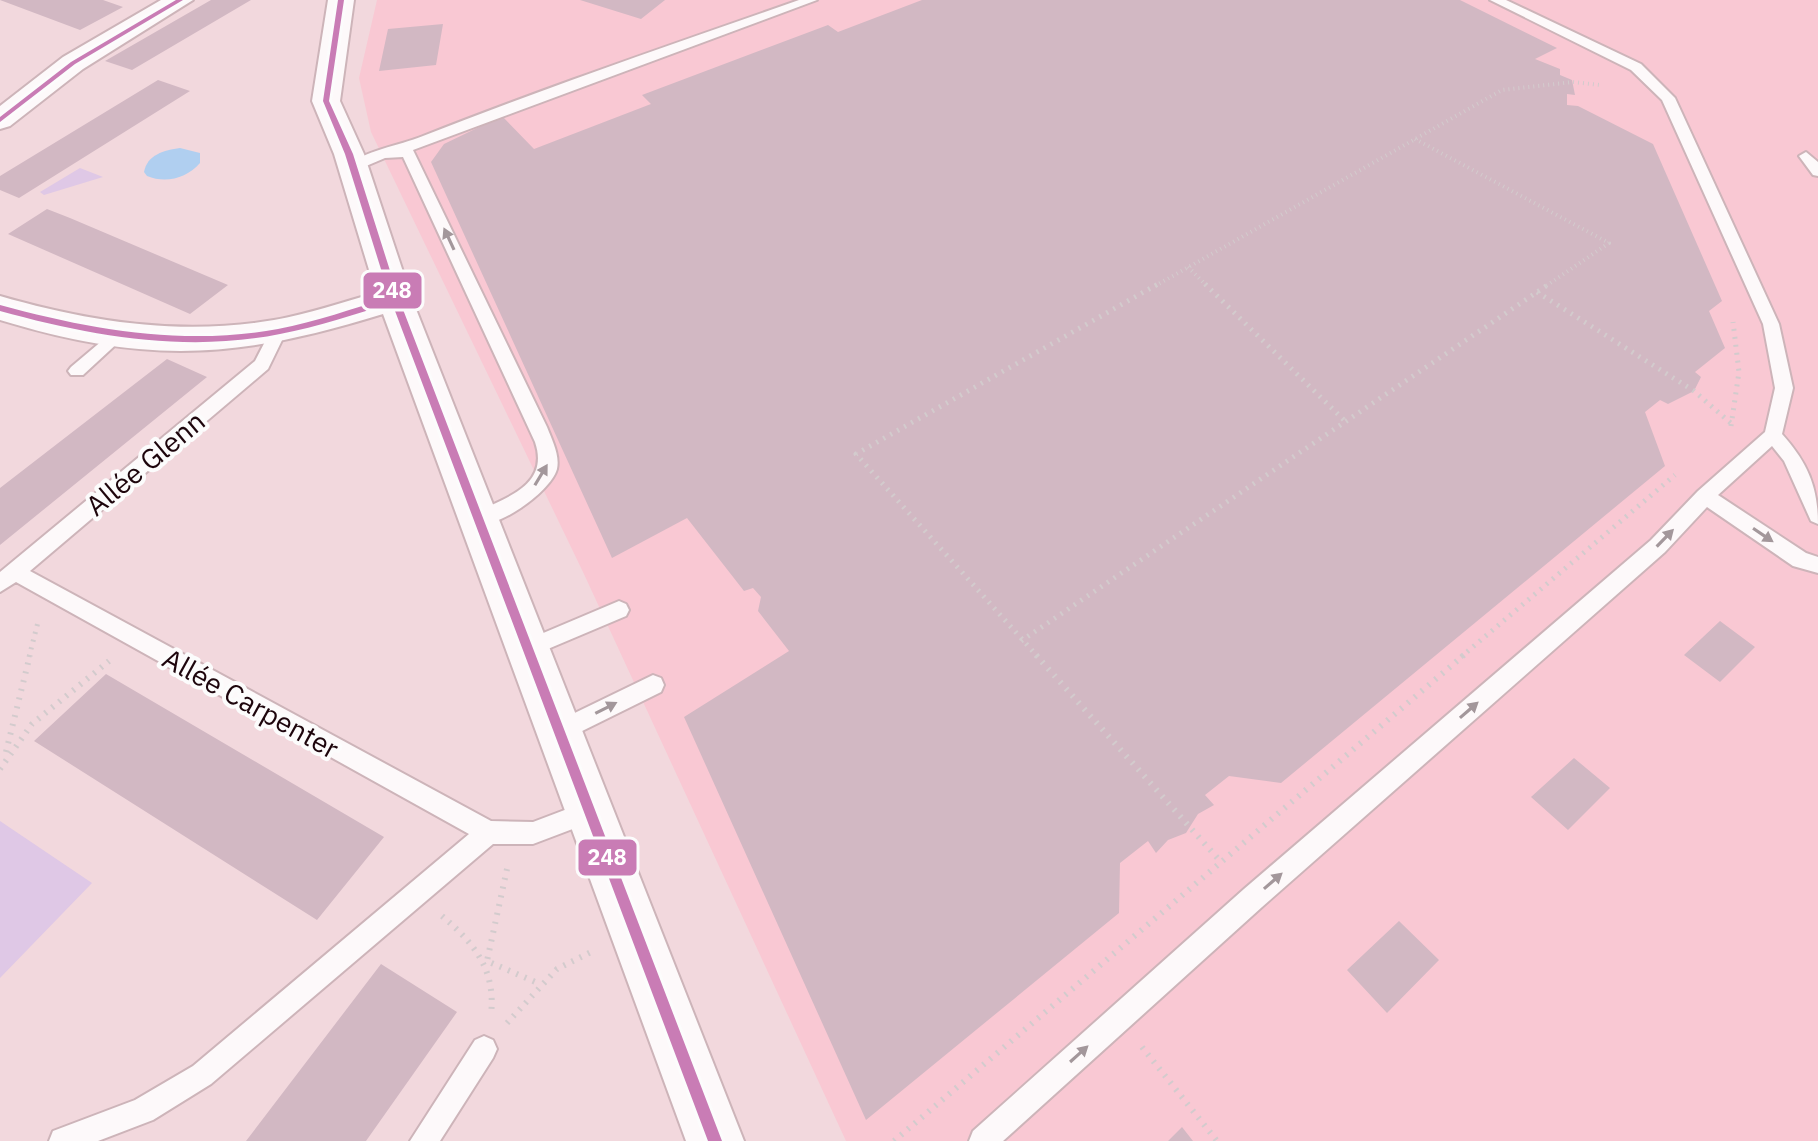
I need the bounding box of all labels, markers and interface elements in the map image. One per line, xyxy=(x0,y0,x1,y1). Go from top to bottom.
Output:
one-way arrow xyxy=(442,227,456,251)
line badge: 248 xyxy=(362,271,423,310)
text: 248 xyxy=(372,275,412,304)
street label: Allée Glenn xyxy=(78,402,212,524)
one-way arrow xyxy=(534,464,548,486)
one-way arrow xyxy=(1753,527,1774,542)
one-way arrow xyxy=(1655,529,1673,548)
street label: Allée Carpenter xyxy=(156,639,346,767)
one-way arrow xyxy=(595,701,618,715)
one-way arrow xyxy=(1459,702,1479,719)
line badge: 248 xyxy=(577,838,638,877)
text: 248 xyxy=(587,842,627,871)
one-way arrow xyxy=(1263,873,1283,890)
one-way arrow xyxy=(1069,1046,1089,1063)

